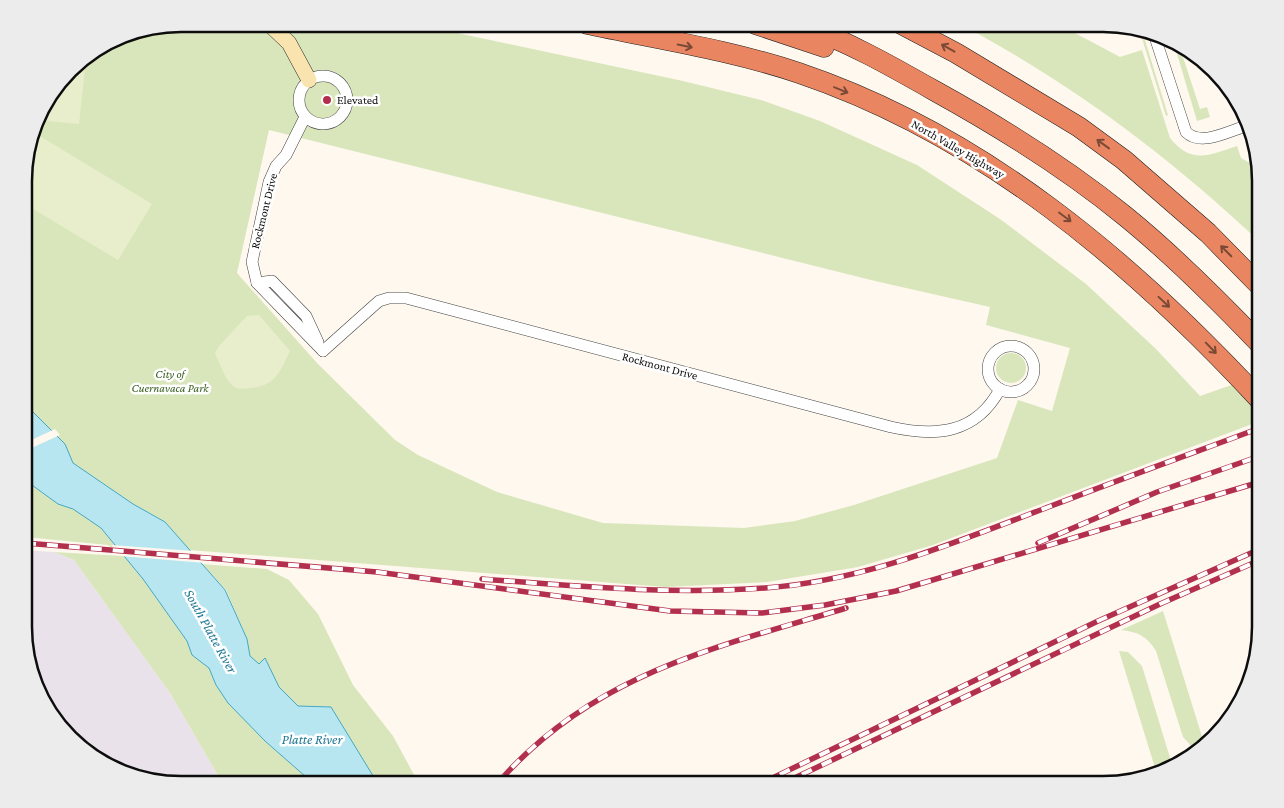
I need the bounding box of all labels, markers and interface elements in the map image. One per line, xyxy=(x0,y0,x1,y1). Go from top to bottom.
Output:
one-way arrow xyxy=(677,41,693,51)
one-way arrow xyxy=(941,43,956,53)
one-way arrow xyxy=(833,86,848,95)
place label: Elevated xyxy=(337,93,379,107)
marker: Elevated xyxy=(321,94,333,106)
street label: North Valley Highway xyxy=(909,117,1007,182)
one-way arrow xyxy=(1097,139,1110,150)
street label: Rockmont Drive xyxy=(248,172,280,250)
one-way arrow xyxy=(1058,212,1071,223)
one-way arrow xyxy=(1220,245,1232,257)
one-way arrow xyxy=(1158,296,1170,308)
one-way arrow xyxy=(1205,342,1217,355)
street label: Rockmont Drive xyxy=(621,349,699,383)
park label: City of Cuernavaca Park xyxy=(131,367,209,395)
water label: South Platte River xyxy=(181,586,241,677)
water label: Platte River xyxy=(282,731,343,747)

